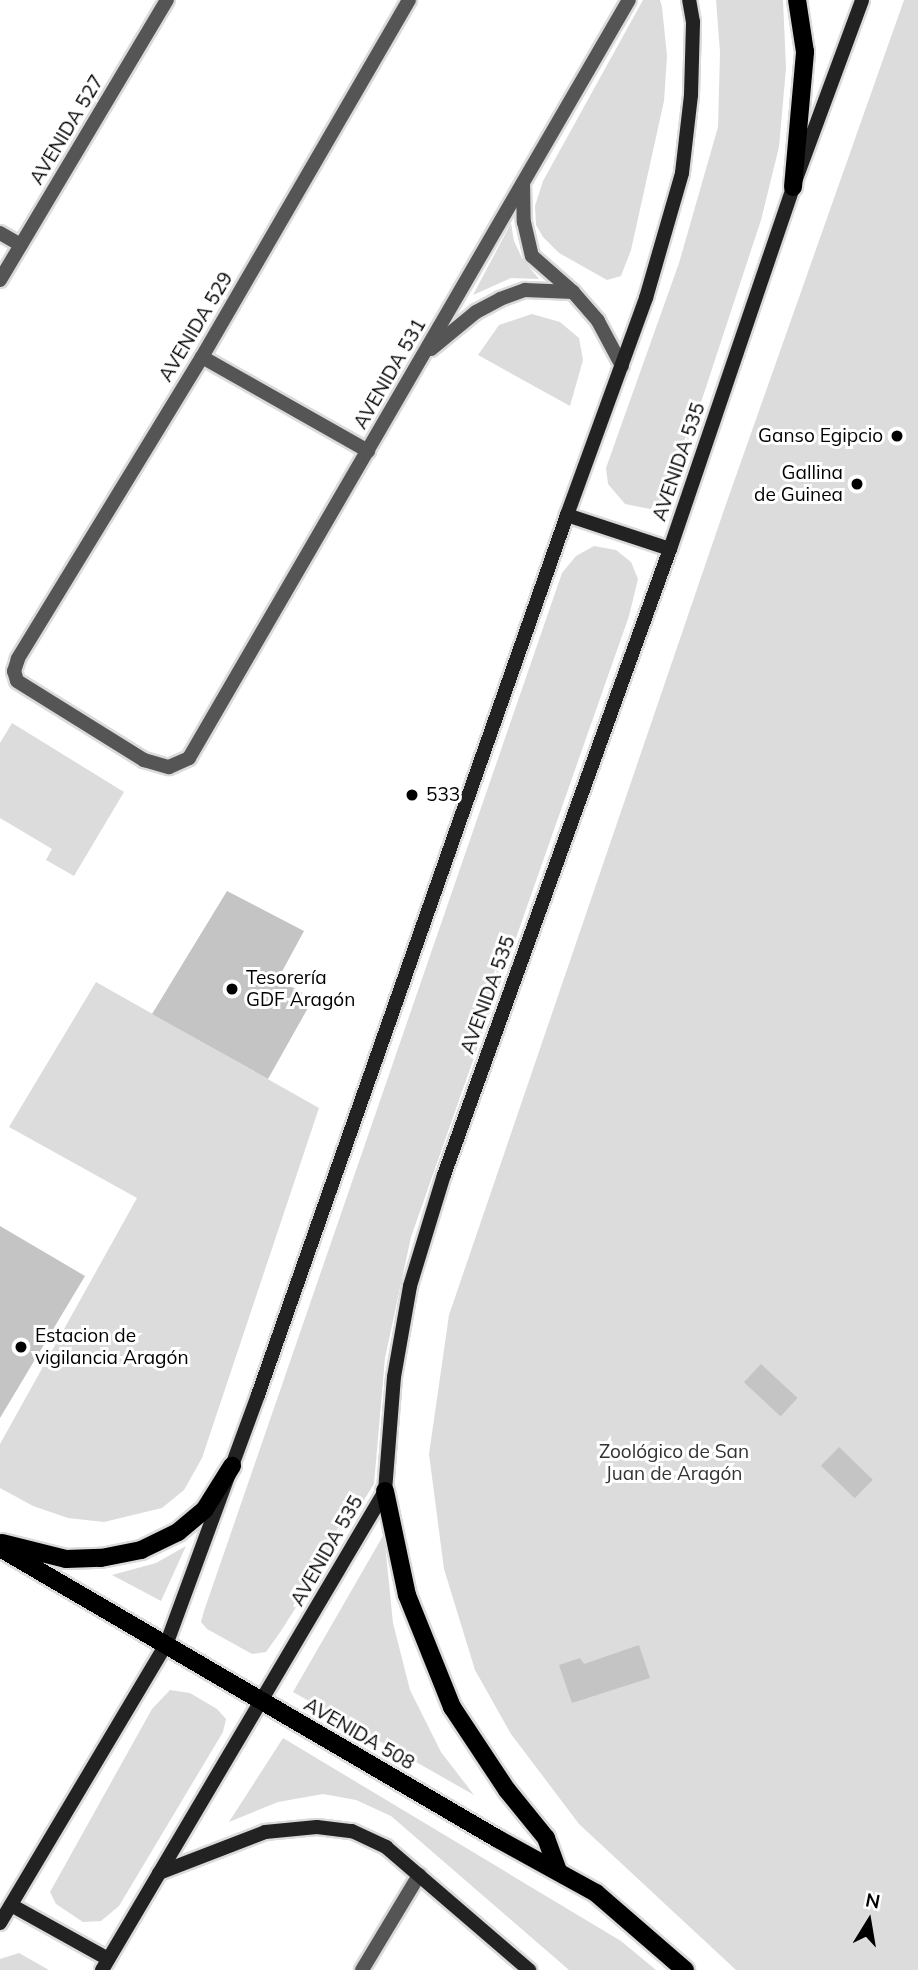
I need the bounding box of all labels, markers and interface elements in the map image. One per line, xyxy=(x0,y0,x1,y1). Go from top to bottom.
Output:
street label: AVENIDA 527 xyxy=(25,71,109,189)
street label: AVENIDA 529 xyxy=(154,268,238,386)
street label: AVENIDA 531 xyxy=(349,315,431,433)
street label: AVENIDA 535 xyxy=(648,400,710,524)
place label: Ganso Egipcio xyxy=(758,425,883,447)
marker: Ganso Egipcio xyxy=(889,428,905,444)
place label: Gallina de Guinea xyxy=(754,462,843,506)
marker: Gallina de Guinea xyxy=(849,476,865,492)
place label: 533 xyxy=(426,784,460,806)
marker: 533 xyxy=(404,787,420,803)
street label: AVENIDA 535 xyxy=(456,933,520,1057)
place label: Tesorería GDF Aragón xyxy=(246,967,355,1011)
marker: Tesorería GDF Aragón xyxy=(224,981,240,997)
place label: Estacion de vigilancia Aragón xyxy=(35,1325,189,1369)
marker: Estacion de vigilancia Aragón xyxy=(13,1339,29,1355)
park label: Zoológico de San Juan de Aragón xyxy=(599,1441,749,1485)
street label: AVENIDA 535 xyxy=(286,1492,368,1610)
street label: AVENIDA 508 xyxy=(300,1693,418,1775)
north arrow xyxy=(834,1886,904,1956)
text: N xyxy=(864,1887,882,1914)

